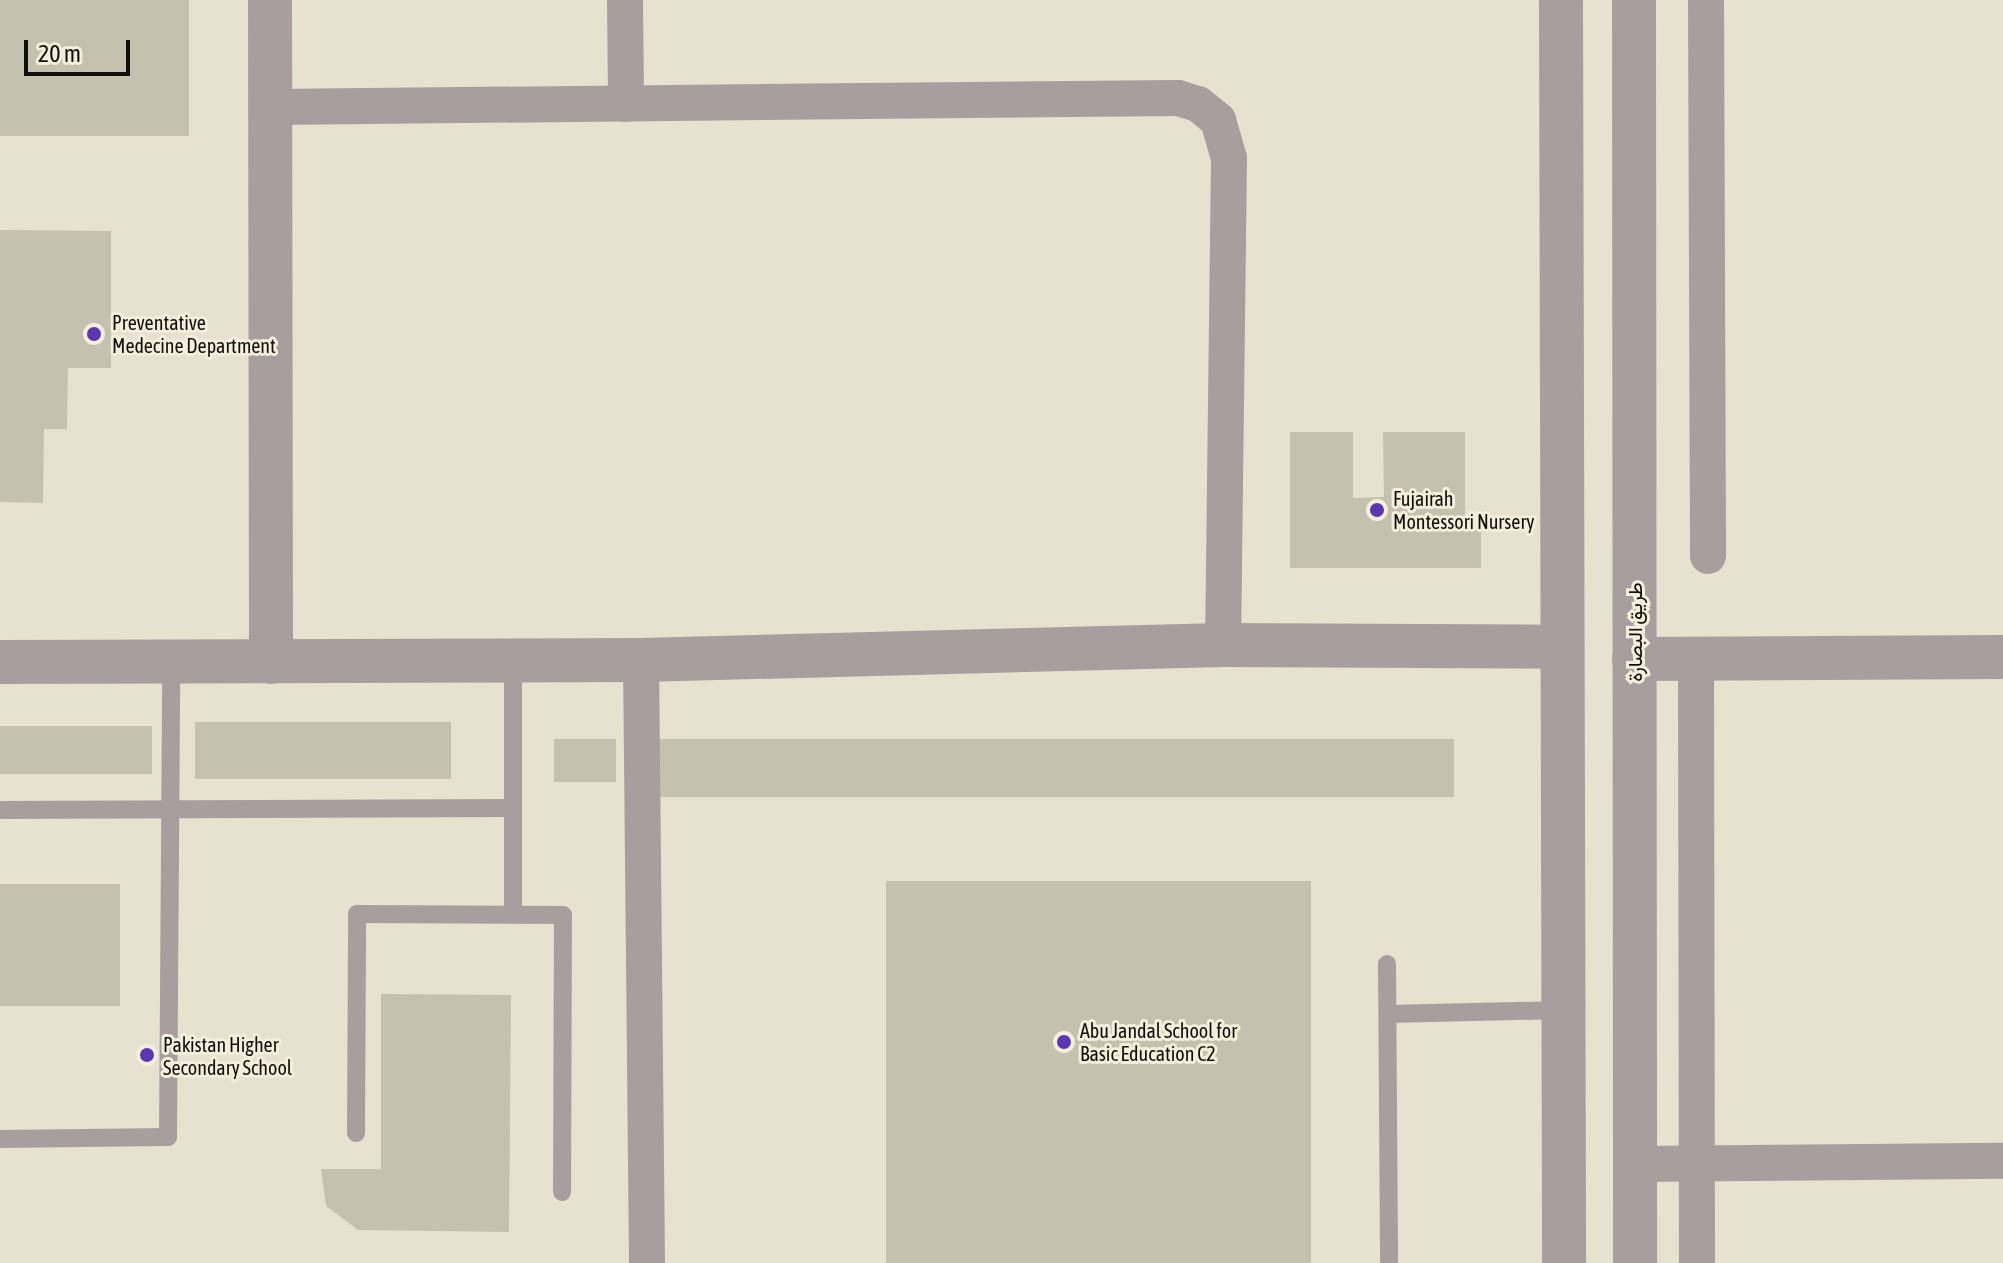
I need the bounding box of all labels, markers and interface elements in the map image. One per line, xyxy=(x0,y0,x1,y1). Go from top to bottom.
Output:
scale bar xyxy=(28,24,134,74)
text: 20 m xyxy=(38,40,81,67)
place label: Preventative Medecine Department xyxy=(112,310,276,357)
marker: Preventative Medecine Department xyxy=(83,323,105,345)
place label: Fujairah Montessori Nursery xyxy=(1393,486,1535,533)
marker: Fujairah Montessori Nursery xyxy=(1368,501,1386,519)
street label: طريق البصارة xyxy=(1622,582,1646,682)
place label: Abu Jandal School for Basic Education C2 xyxy=(1080,1018,1237,1065)
place label: Pakistan Higher Secondary School xyxy=(163,1032,292,1079)
marker: Abu Jandal School for Basic Education C2 xyxy=(1055,1033,1073,1051)
marker: Pakistan Higher Secondary School xyxy=(138,1046,156,1064)

